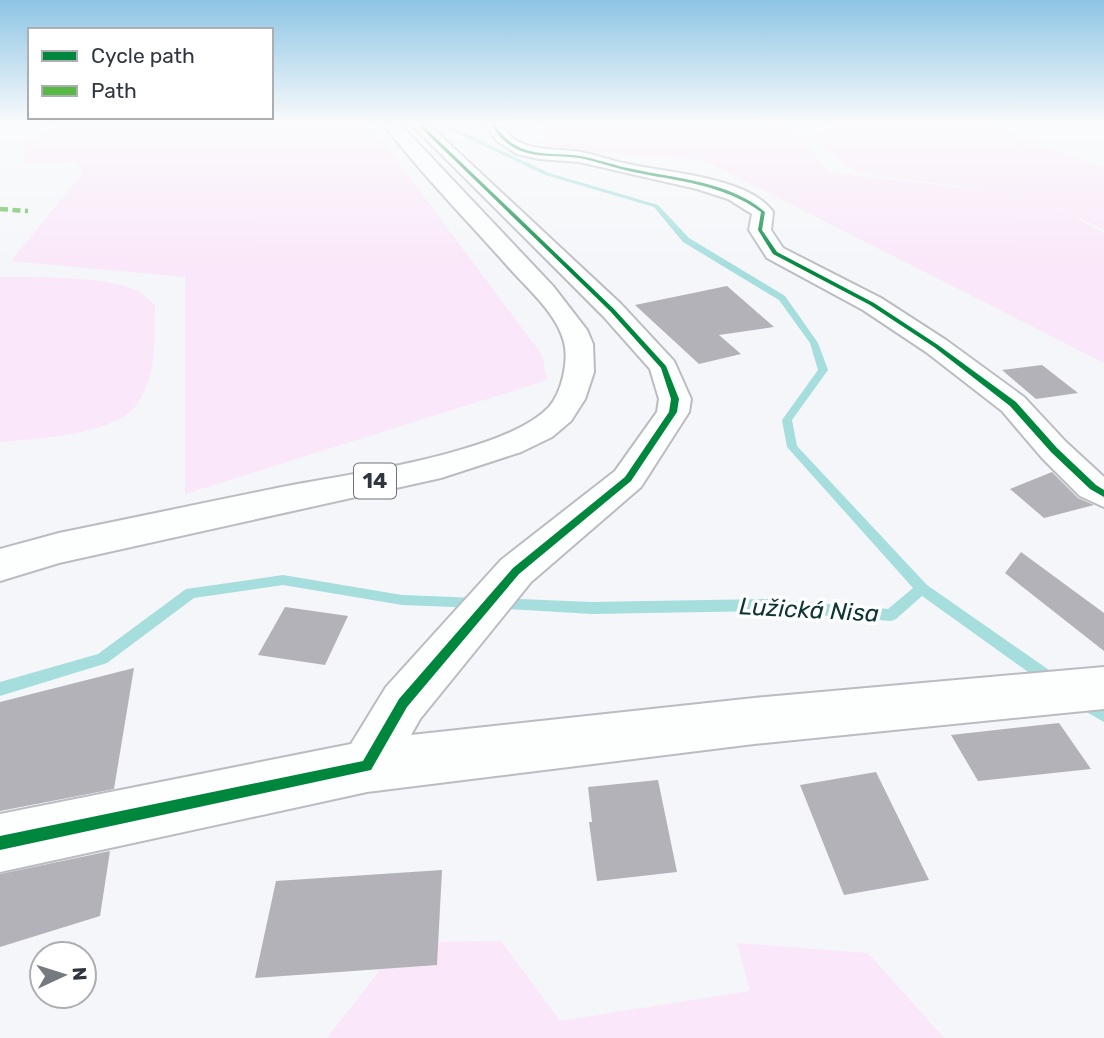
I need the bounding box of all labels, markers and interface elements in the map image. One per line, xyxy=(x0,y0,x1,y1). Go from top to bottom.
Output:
legend xyxy=(28,28,273,119)
text: Cycle path xyxy=(91,43,195,68)
text: Path xyxy=(91,78,137,103)
road number: 14 xyxy=(354,463,396,498)
water label: Lužická Nisa xyxy=(738,592,880,628)
north arrow xyxy=(28,940,98,1010)
text: N xyxy=(68,966,91,981)

